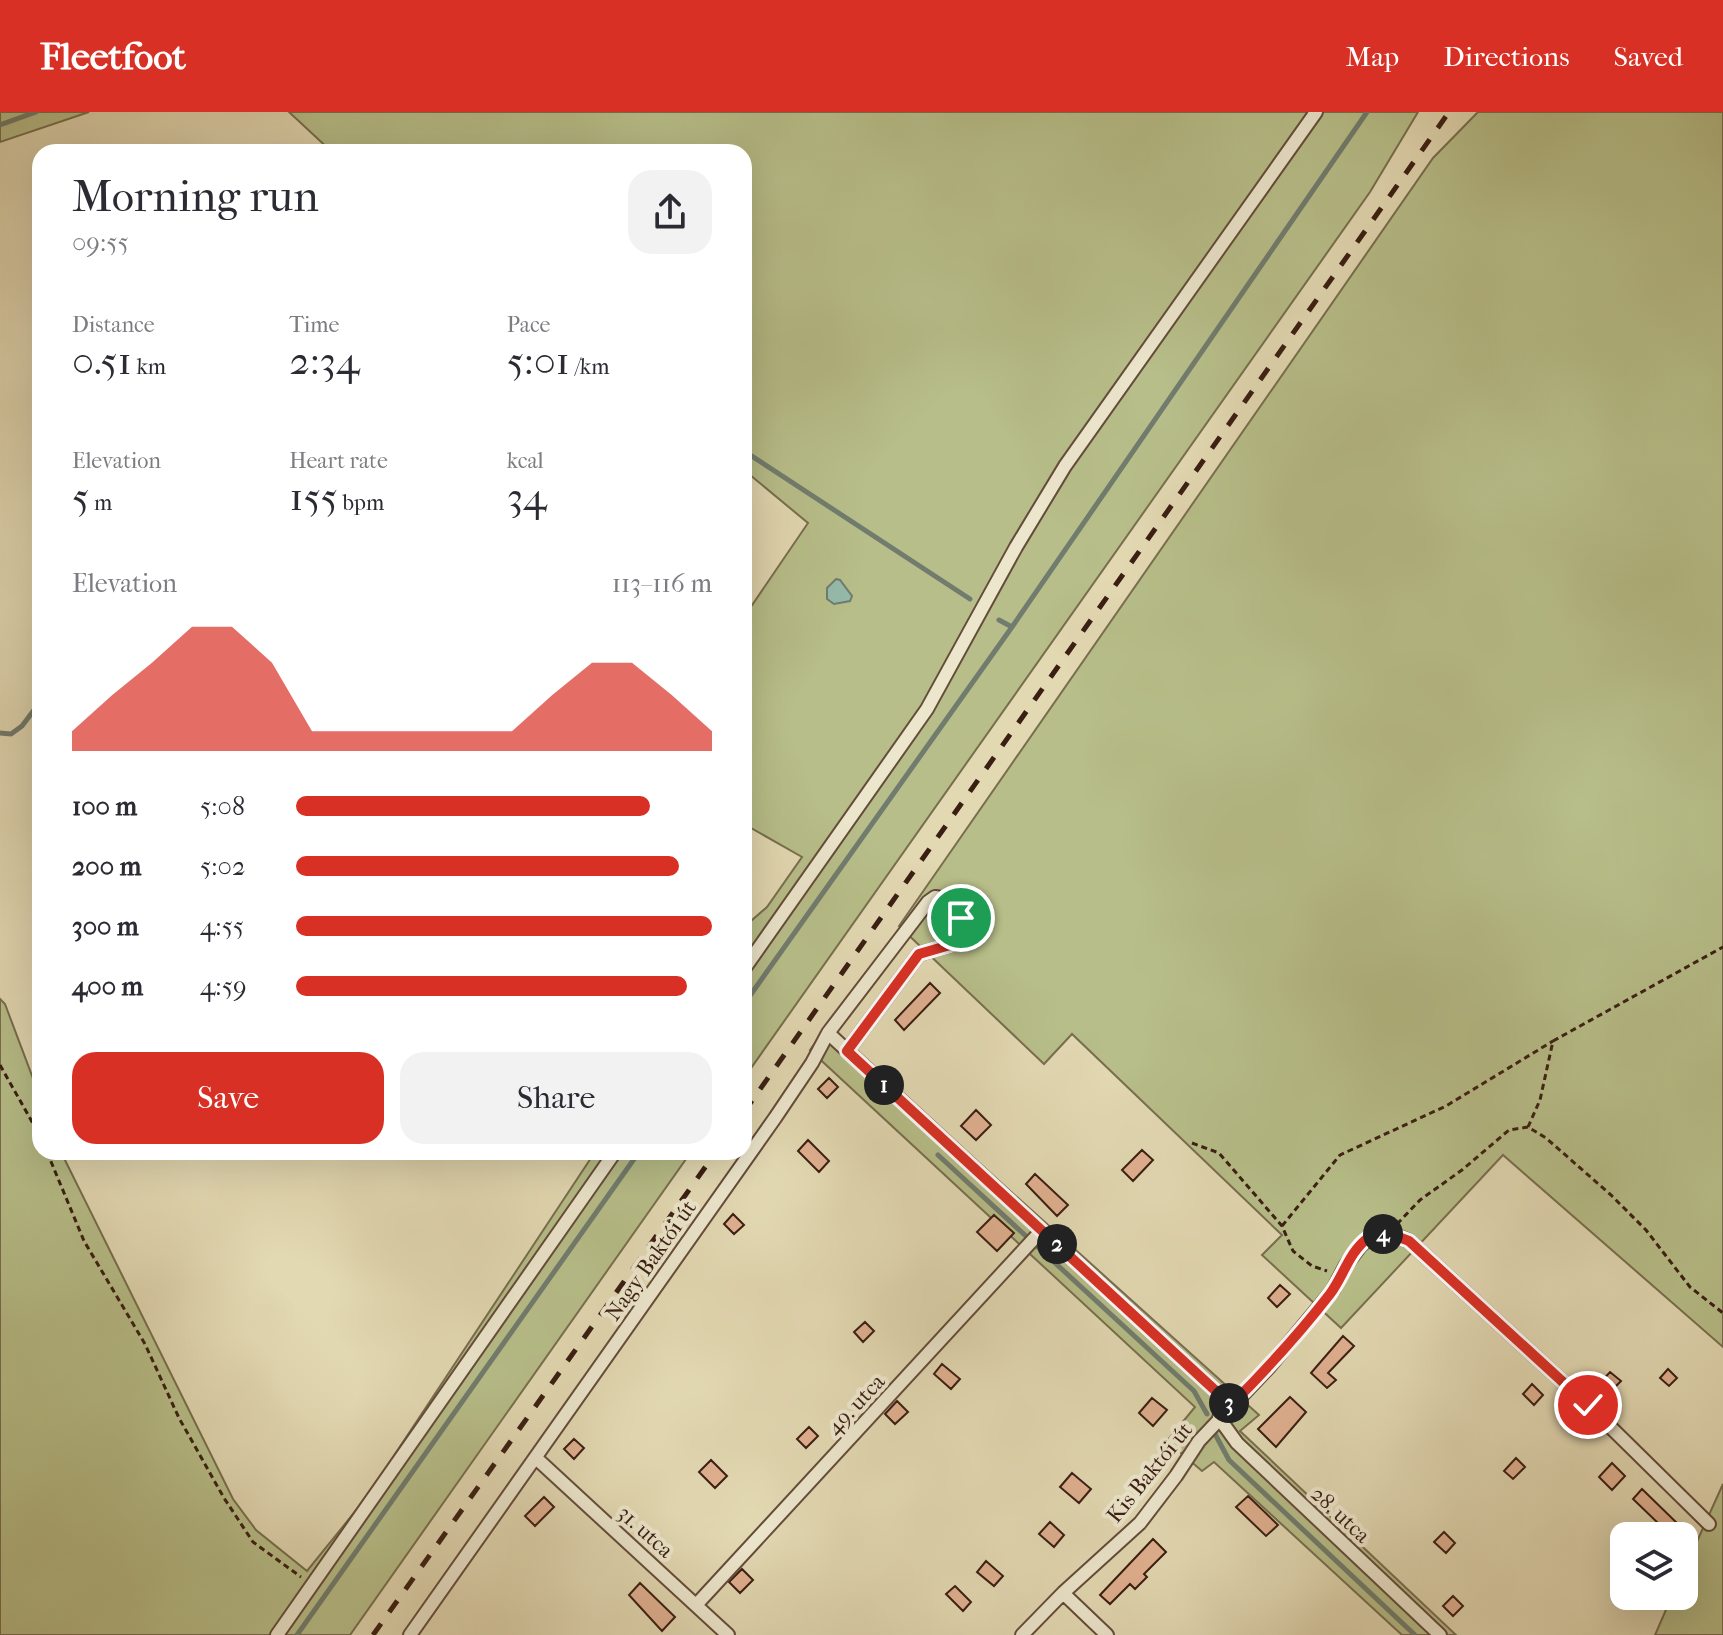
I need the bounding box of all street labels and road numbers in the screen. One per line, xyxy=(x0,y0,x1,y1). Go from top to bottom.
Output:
street label: Nagy Baktói út xyxy=(600,1195,702,1326)
street label: 49. utca xyxy=(821,1368,891,1440)
street label: Kis Baktói út xyxy=(1101,1417,1198,1528)
street label: 28. utca xyxy=(1305,1481,1376,1549)
street label: 31. utca xyxy=(612,1500,679,1564)

